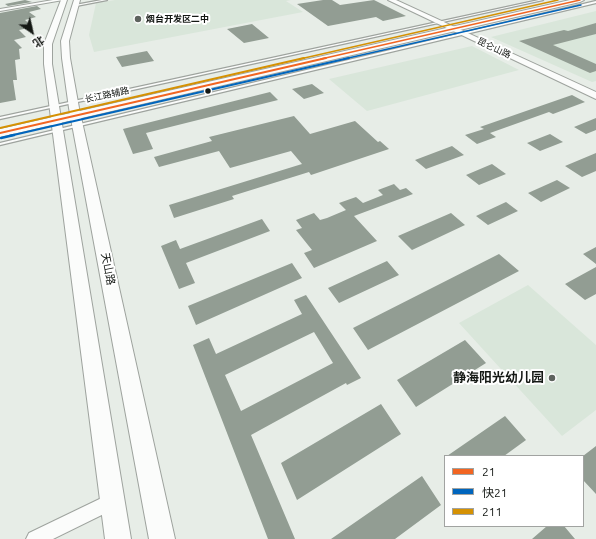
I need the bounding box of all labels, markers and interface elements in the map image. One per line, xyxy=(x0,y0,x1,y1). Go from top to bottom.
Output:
north arrow xyxy=(12,12,52,52)
marker: 烟台开发区二中 xyxy=(133,14,143,24)
place label: 烟台开发区二中 xyxy=(146,14,209,24)
text: 北 xyxy=(31,34,47,50)
street label: 昆仑山路 xyxy=(475,35,513,61)
street label: 长江路辅路 xyxy=(84,85,130,105)
unlabelled marker xyxy=(203,86,213,96)
street label: 天山路 xyxy=(98,252,118,286)
place label: 静海阳光幼儿园 xyxy=(453,370,544,386)
marker: 静海阳光幼儿园 xyxy=(547,373,557,383)
legend xyxy=(444,455,584,527)
text: 21 xyxy=(482,465,496,478)
text: 快21 xyxy=(482,486,508,499)
text: 211 xyxy=(482,505,502,518)

